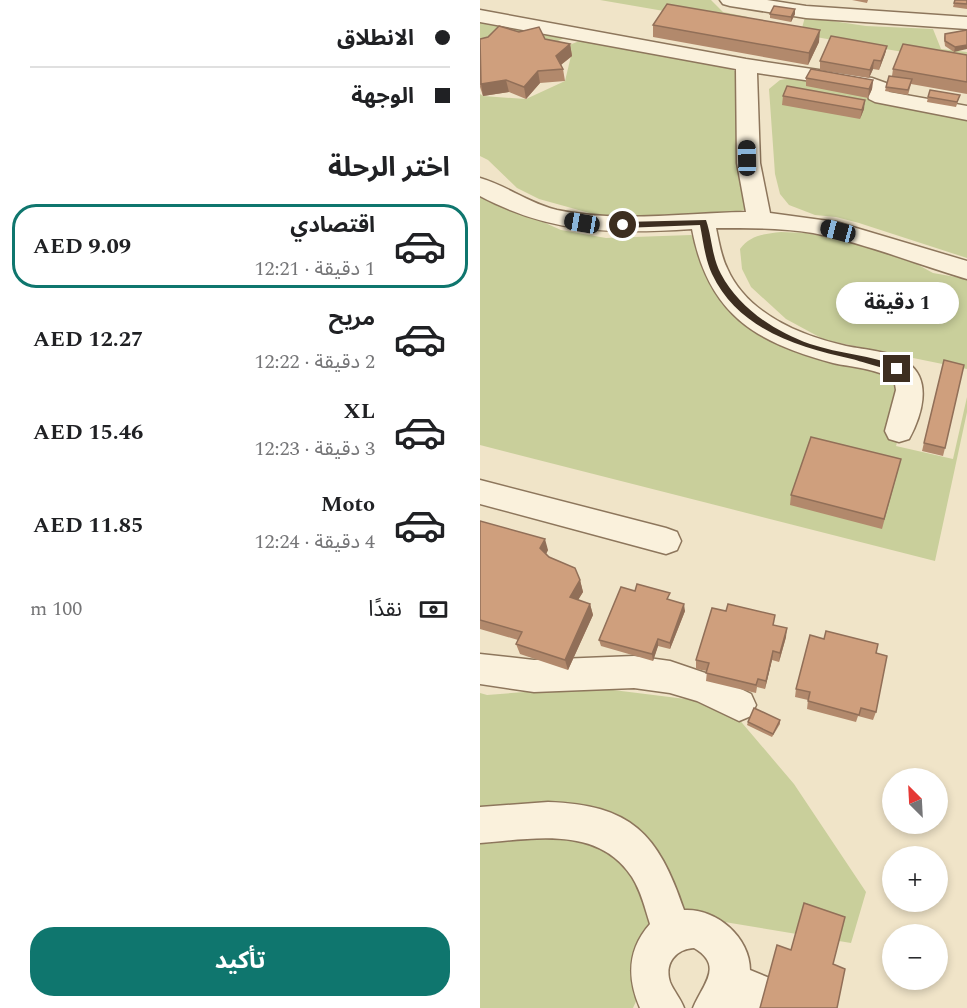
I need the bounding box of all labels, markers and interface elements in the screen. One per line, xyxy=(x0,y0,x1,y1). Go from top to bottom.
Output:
text: الانطلاق xyxy=(337,22,414,55)
text: الوجهة xyxy=(351,80,414,113)
car xyxy=(738,140,756,176)
text: اختر الرحلة xyxy=(328,147,450,189)
text: اقتصادي xyxy=(290,209,375,242)
car xyxy=(563,211,601,235)
route start xyxy=(609,211,636,238)
car xyxy=(818,218,858,244)
icon: car xyxy=(393,219,447,273)
text: AED 9.09 xyxy=(33,230,131,263)
text: 1 دقيقة · 12:21 xyxy=(254,254,375,284)
callout: 1 دقيقة xyxy=(836,282,958,324)
text: 1 دقيقة xyxy=(864,288,931,318)
text: مريح xyxy=(329,302,375,335)
icon: car xyxy=(393,312,447,366)
text: AED 12.27 xyxy=(33,323,143,356)
text: 2 دقيقة · 12:22 xyxy=(254,347,375,377)
route end xyxy=(883,355,910,382)
text: XL xyxy=(344,395,375,428)
icon: car xyxy=(393,405,447,459)
text: AED 15.46 xyxy=(33,416,143,449)
text: 3 دقيقة · 12:23 xyxy=(254,434,375,464)
text: Moto xyxy=(321,488,375,521)
icon: car xyxy=(393,498,447,552)
text: AED 11.85 xyxy=(33,509,143,542)
text: 4 دقيقة · 12:24 xyxy=(254,527,375,557)
text: نقدًا xyxy=(368,593,402,626)
icon: cash xyxy=(417,593,450,626)
text: 100 m xyxy=(30,594,82,624)
north arrow xyxy=(882,768,948,834)
map controls xyxy=(882,768,948,990)
button: + xyxy=(882,846,948,912)
button: − xyxy=(882,924,948,990)
button: تأكيد xyxy=(30,927,450,996)

